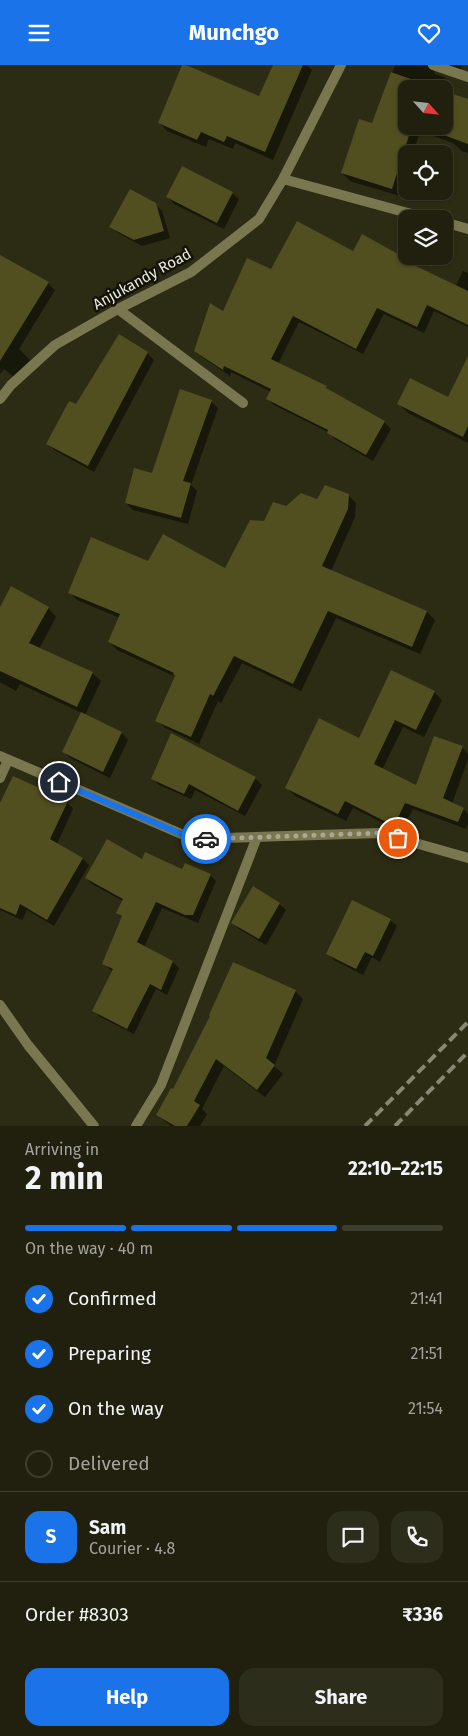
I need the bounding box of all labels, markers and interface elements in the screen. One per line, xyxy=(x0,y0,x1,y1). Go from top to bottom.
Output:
icon: menu xyxy=(25,19,53,47)
text: Munchgo xyxy=(189,19,279,46)
icon: heart xyxy=(415,19,443,47)
north arrow xyxy=(398,80,452,135)
map controls xyxy=(398,80,453,265)
button: locate xyxy=(398,145,453,200)
button: layers xyxy=(398,210,453,265)
street label: Anjukandy Road xyxy=(90,245,194,313)
pin xyxy=(38,761,80,803)
icon: home xyxy=(45,768,73,796)
courier xyxy=(181,814,231,864)
pin xyxy=(377,817,419,859)
icon: bag xyxy=(384,824,412,852)
icon: car xyxy=(192,825,220,853)
text: Arriving in xyxy=(25,1140,99,1159)
text: 22:10–22:15 xyxy=(348,1157,443,1180)
text: 2 min xyxy=(25,1159,104,1197)
text: On the way · 40 m xyxy=(25,1239,153,1258)
icon: check xyxy=(25,1285,53,1313)
text: Confirmed xyxy=(68,1287,157,1310)
text: 21:41 xyxy=(410,1289,443,1308)
icon: check xyxy=(25,1340,53,1368)
text: Preparing xyxy=(68,1342,151,1365)
text: 21:51 xyxy=(411,1344,443,1363)
icon: check xyxy=(25,1395,53,1423)
text: On the way xyxy=(68,1397,164,1420)
text: 21:54 xyxy=(408,1399,443,1418)
text: Delivered xyxy=(68,1452,150,1475)
button: chat xyxy=(327,1511,379,1563)
button: phone xyxy=(391,1511,443,1563)
text: Sam xyxy=(89,1516,126,1539)
text: S xyxy=(46,1525,56,1548)
text: Courier · 4.8 xyxy=(89,1539,175,1558)
text: Order #8303 xyxy=(25,1603,129,1626)
text: ₹336 xyxy=(402,1603,443,1626)
button: Help xyxy=(25,1668,229,1726)
button: Share xyxy=(239,1668,443,1726)

